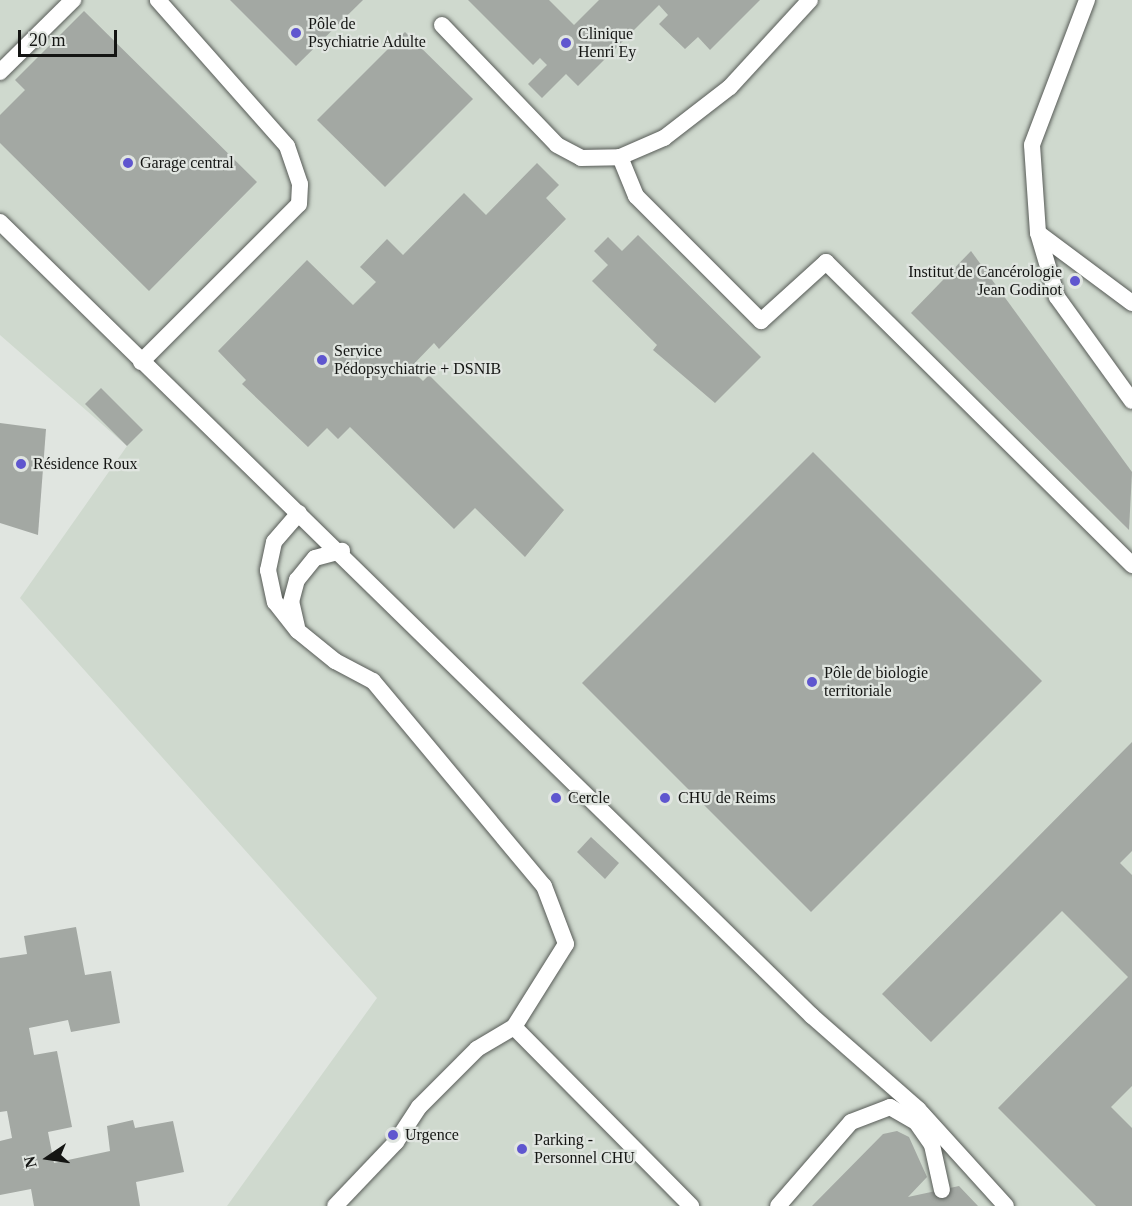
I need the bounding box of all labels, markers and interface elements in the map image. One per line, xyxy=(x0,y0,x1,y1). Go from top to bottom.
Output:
place label: Pôle de Psychiatrie Adulte xyxy=(308,14,427,52)
scale bar xyxy=(21,18,120,56)
place label: Clinique Henri Ey xyxy=(578,24,636,62)
marker: Pôle de Psychiatrie Adulte xyxy=(289,26,303,40)
text: 20 m xyxy=(29,30,66,50)
marker: Clinique Henri Ey xyxy=(559,36,573,50)
place label: Garage central xyxy=(140,153,234,173)
marker: Garage central xyxy=(121,156,135,170)
place label: Institut de Cancérologie Jean Godinot xyxy=(908,262,1062,300)
marker: Institut de Cancérologie Jean Godinot xyxy=(1066,272,1084,290)
place label: Service Pédopsychiatrie + DSNIB xyxy=(334,341,501,379)
marker: Service Pédopsychiatrie + DSNIB xyxy=(315,353,329,367)
place label: Résidence Roux xyxy=(33,454,137,474)
marker: Résidence Roux xyxy=(14,457,28,471)
place label: Pôle de biologie territoriale xyxy=(824,663,928,701)
marker: Pôle de biologie territoriale xyxy=(805,675,819,689)
place label: Cercle xyxy=(568,788,610,808)
place label: CHU de Reims xyxy=(678,788,776,808)
marker: CHU de Reims xyxy=(656,789,674,807)
marker: Cercle xyxy=(549,791,563,805)
place label: Urgence xyxy=(405,1125,459,1145)
north arrow xyxy=(18,1128,78,1188)
marker: Urgence xyxy=(386,1128,400,1142)
place label: Parking - Personnel CHU xyxy=(534,1130,635,1168)
marker: Parking - Personnel CHU xyxy=(515,1142,529,1156)
text: N xyxy=(20,1155,40,1170)

